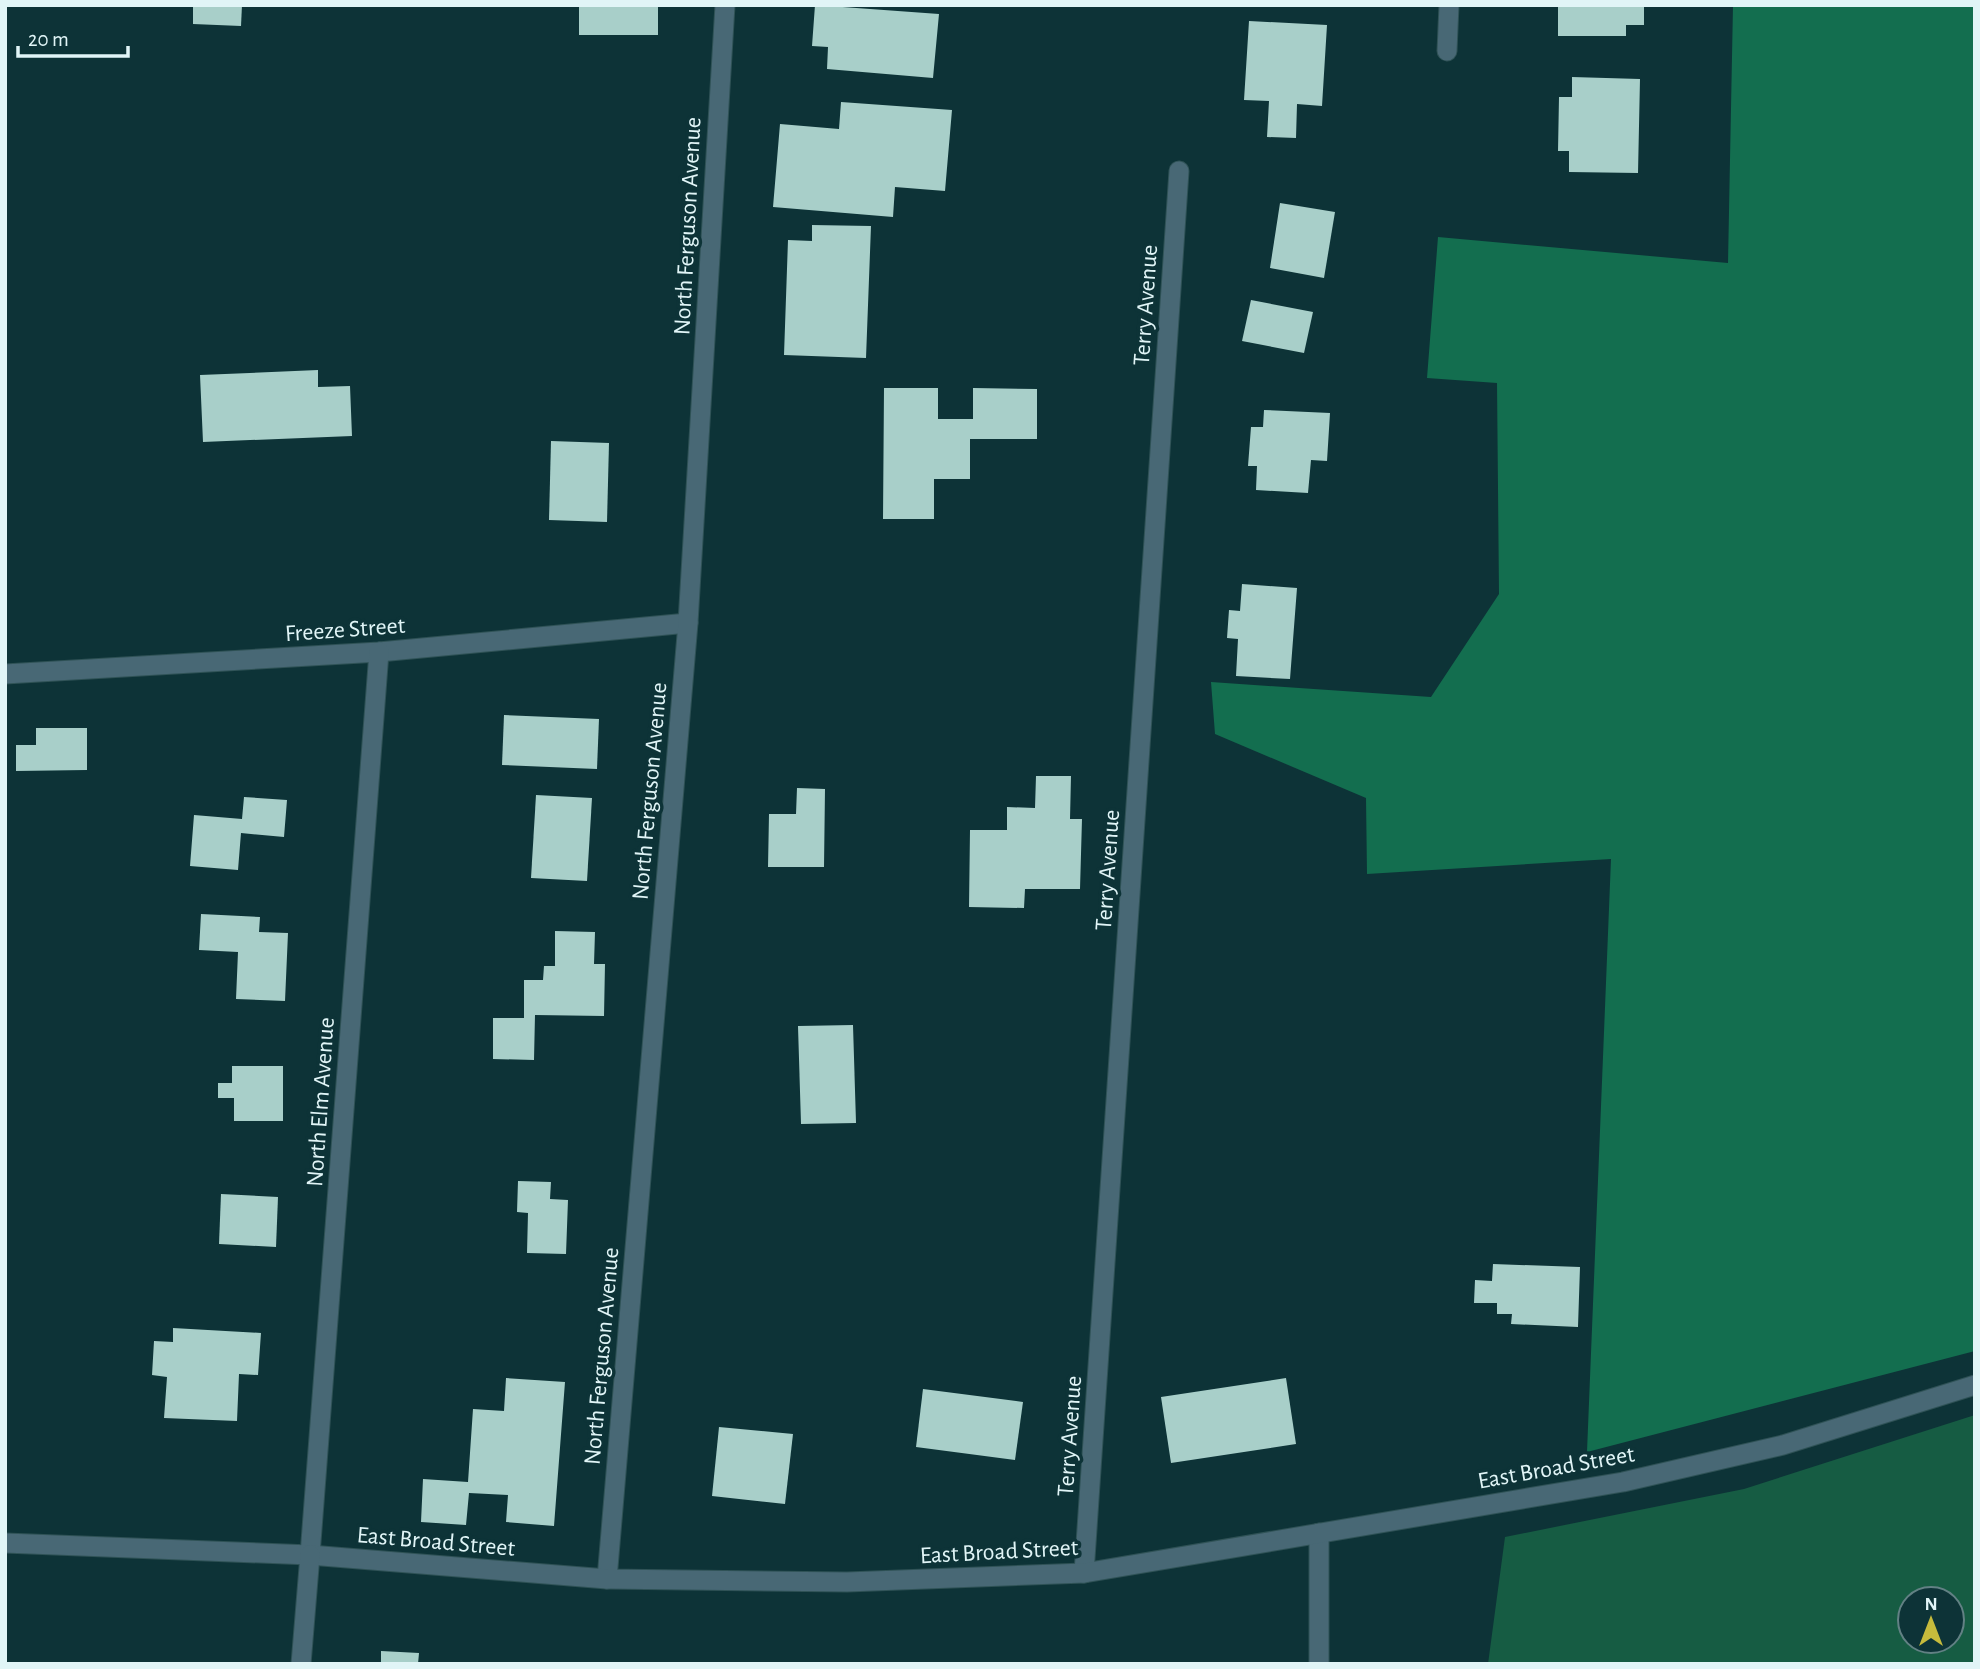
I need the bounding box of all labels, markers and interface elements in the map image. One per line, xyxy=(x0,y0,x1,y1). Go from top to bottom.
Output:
scale bar xyxy=(18,14,128,58)
text: 20 m xyxy=(28,29,69,50)
street label: North Ferguson Avenue xyxy=(670,116,706,336)
street label: Terry Avenue xyxy=(1130,244,1162,366)
street label: Freeze Street xyxy=(284,614,406,646)
street label: North Ferguson Avenue xyxy=(629,681,671,901)
street label: Terry Avenue xyxy=(1092,809,1124,931)
street label: North Elm Avenue xyxy=(303,1016,339,1188)
street label: North Ferguson Avenue xyxy=(581,1246,623,1466)
street label: Terry Avenue xyxy=(1054,1375,1086,1497)
street label: East Broad Street xyxy=(1476,1442,1637,1494)
street label: East Broad Street xyxy=(356,1523,516,1561)
street label: East Broad Street xyxy=(919,1536,1079,1568)
north arrow xyxy=(1896,1585,1966,1655)
text: N xyxy=(1924,1595,1938,1614)

